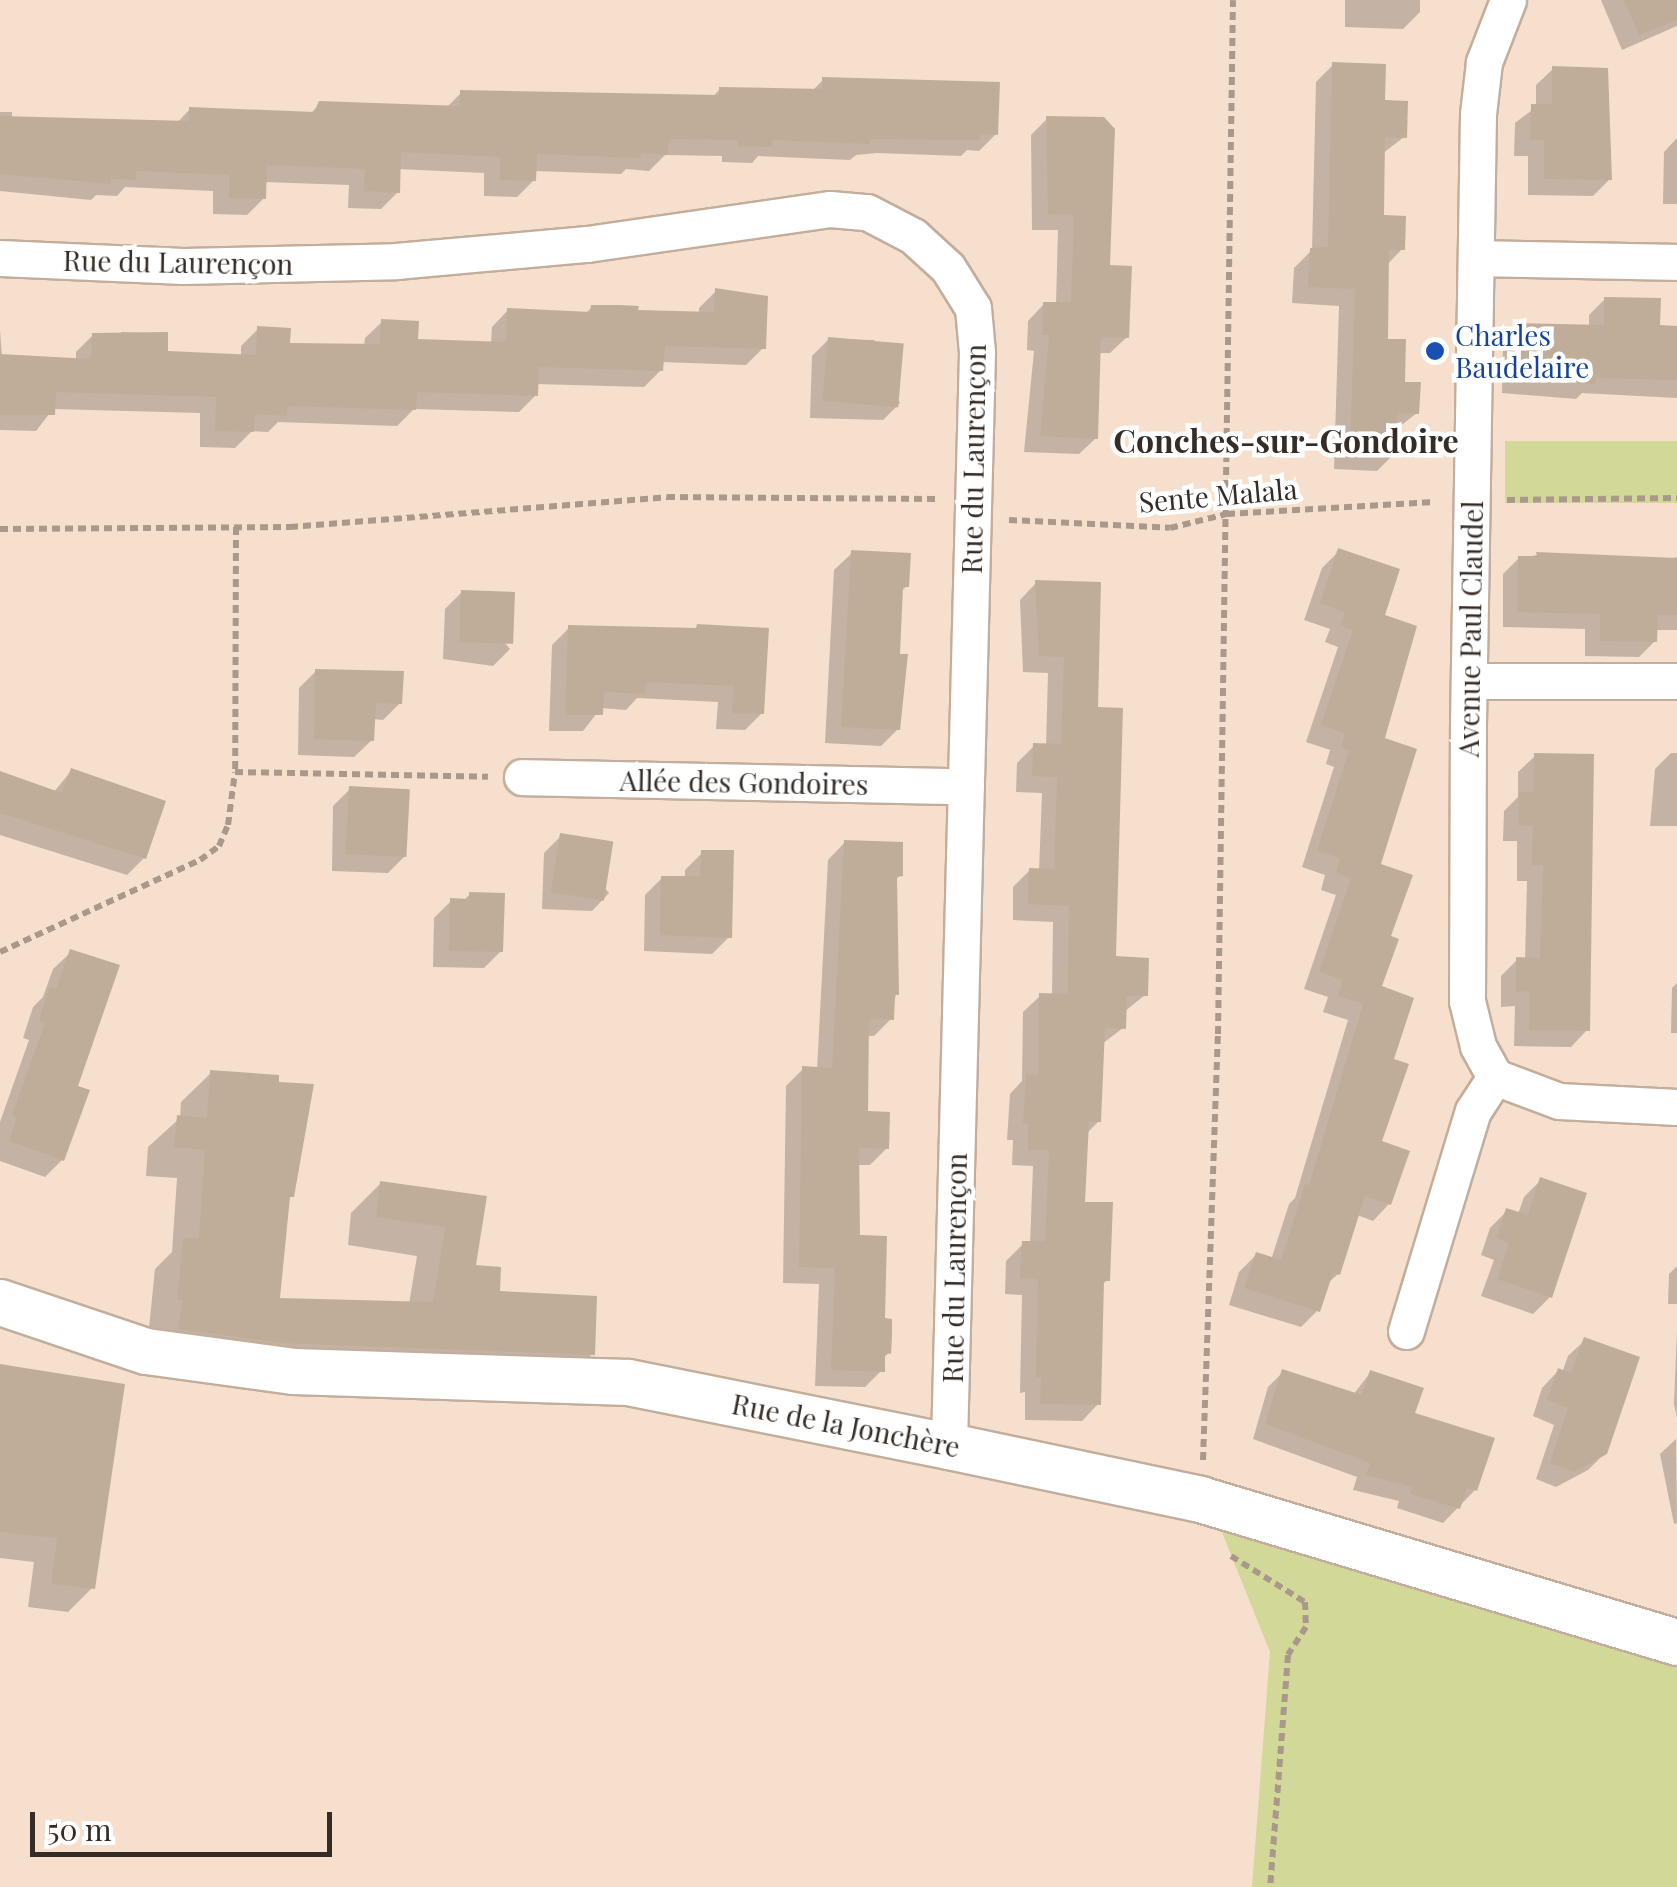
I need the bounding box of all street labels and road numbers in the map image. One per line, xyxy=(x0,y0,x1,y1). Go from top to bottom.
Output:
street label: Rue du Laurençon xyxy=(63,243,293,281)
street label: Rue du Laurençon xyxy=(954,344,992,574)
street label: Sente Malala xyxy=(1137,471,1299,519)
street label: Avenue Paul Claudel xyxy=(1451,500,1489,758)
street label: Allée des Gondoires xyxy=(619,763,869,801)
street label: Rue du Laurençon xyxy=(935,1153,973,1383)
street label: Rue de la Jonchère xyxy=(728,1386,964,1464)

